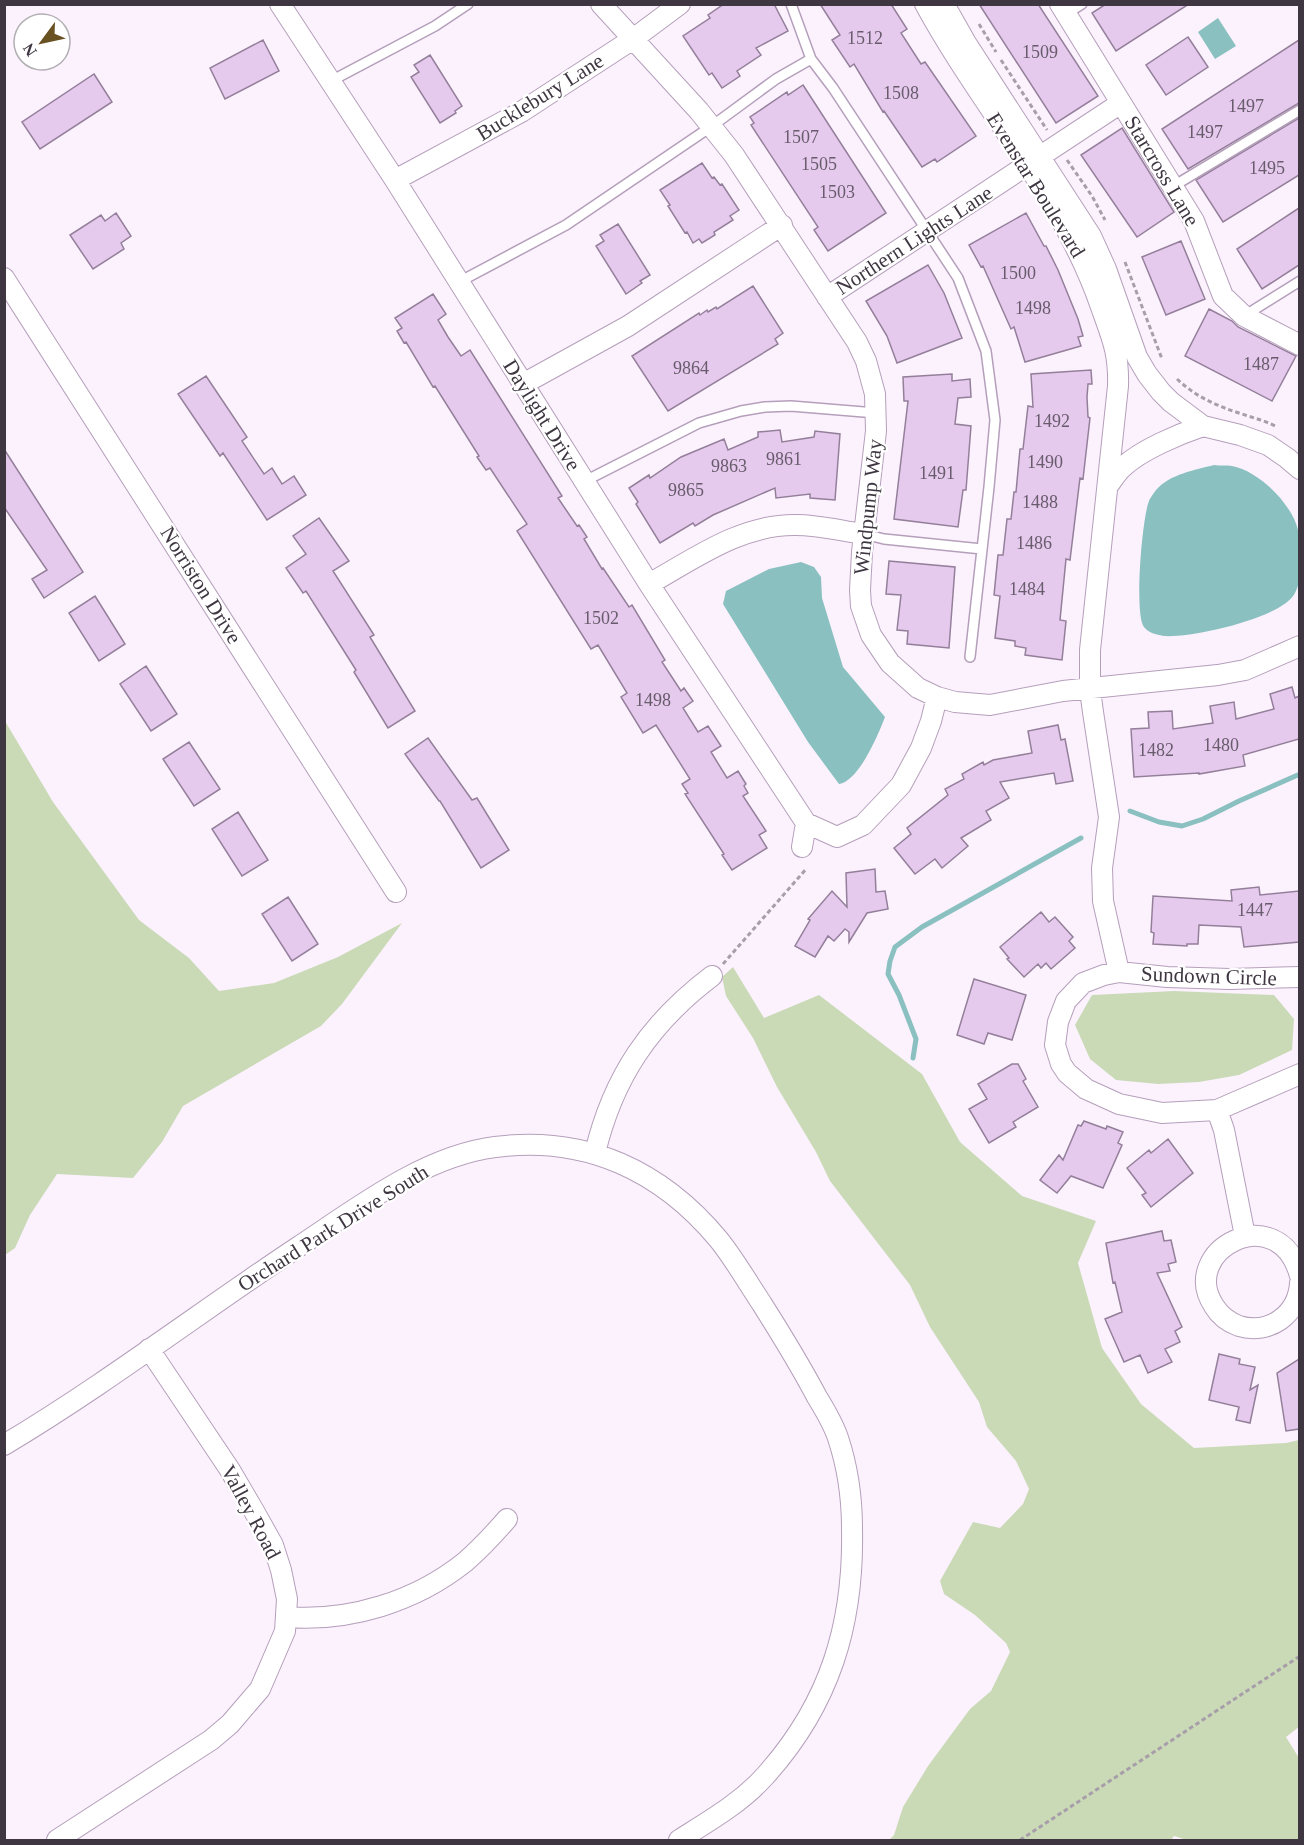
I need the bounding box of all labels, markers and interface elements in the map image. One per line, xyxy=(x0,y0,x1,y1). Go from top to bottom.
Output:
north arrow xyxy=(12,12,72,72)
house number: 1512 xyxy=(847,28,883,48)
text: N xyxy=(19,40,40,59)
house number: 1509 xyxy=(1022,42,1058,62)
street label: Bucklebury Lane xyxy=(472,48,608,146)
house number: 1508 xyxy=(883,83,919,103)
house number: 1497 xyxy=(1228,96,1264,116)
street label: Evenstar Boulevard xyxy=(982,108,1090,262)
street label: Starcross Lane xyxy=(1120,112,1204,230)
house number: 1497 xyxy=(1187,122,1223,142)
house number: 1507 xyxy=(783,127,819,147)
house number: 1505 xyxy=(801,154,837,174)
house number: 1495 xyxy=(1249,158,1285,178)
street label: Northern Lights Lane xyxy=(831,180,997,300)
house number: 1503 xyxy=(819,182,855,202)
house number: 1500 xyxy=(1000,263,1036,283)
house number: 1498 xyxy=(1015,298,1051,318)
house number: 1487 xyxy=(1243,354,1279,374)
street label: Daylight Drive xyxy=(498,355,586,475)
house number: 9864 xyxy=(673,358,709,378)
house number: 1492 xyxy=(1034,411,1070,431)
street label: Windpump Way xyxy=(849,437,887,576)
house number: 9861 xyxy=(766,449,802,469)
house number: 1490 xyxy=(1027,452,1063,472)
house number: 9863 xyxy=(711,456,747,476)
house number: 1491 xyxy=(919,463,955,483)
house number: 9865 xyxy=(668,480,704,500)
house number: 1488 xyxy=(1022,492,1058,512)
street label: Norriston Drive xyxy=(155,522,247,648)
house number: 1486 xyxy=(1016,533,1052,553)
house number: 1484 xyxy=(1009,579,1045,599)
house number: 1502 xyxy=(583,608,619,628)
house number: 1498 xyxy=(635,690,671,710)
house number: 1480 xyxy=(1203,735,1239,755)
house number: 1482 xyxy=(1138,740,1174,760)
house number: 1447 xyxy=(1237,900,1273,920)
street label: Sundown Circle xyxy=(1141,962,1277,990)
street label: Orchard Park Drive South xyxy=(233,1159,433,1296)
street label: Valley Road xyxy=(216,1461,286,1564)

